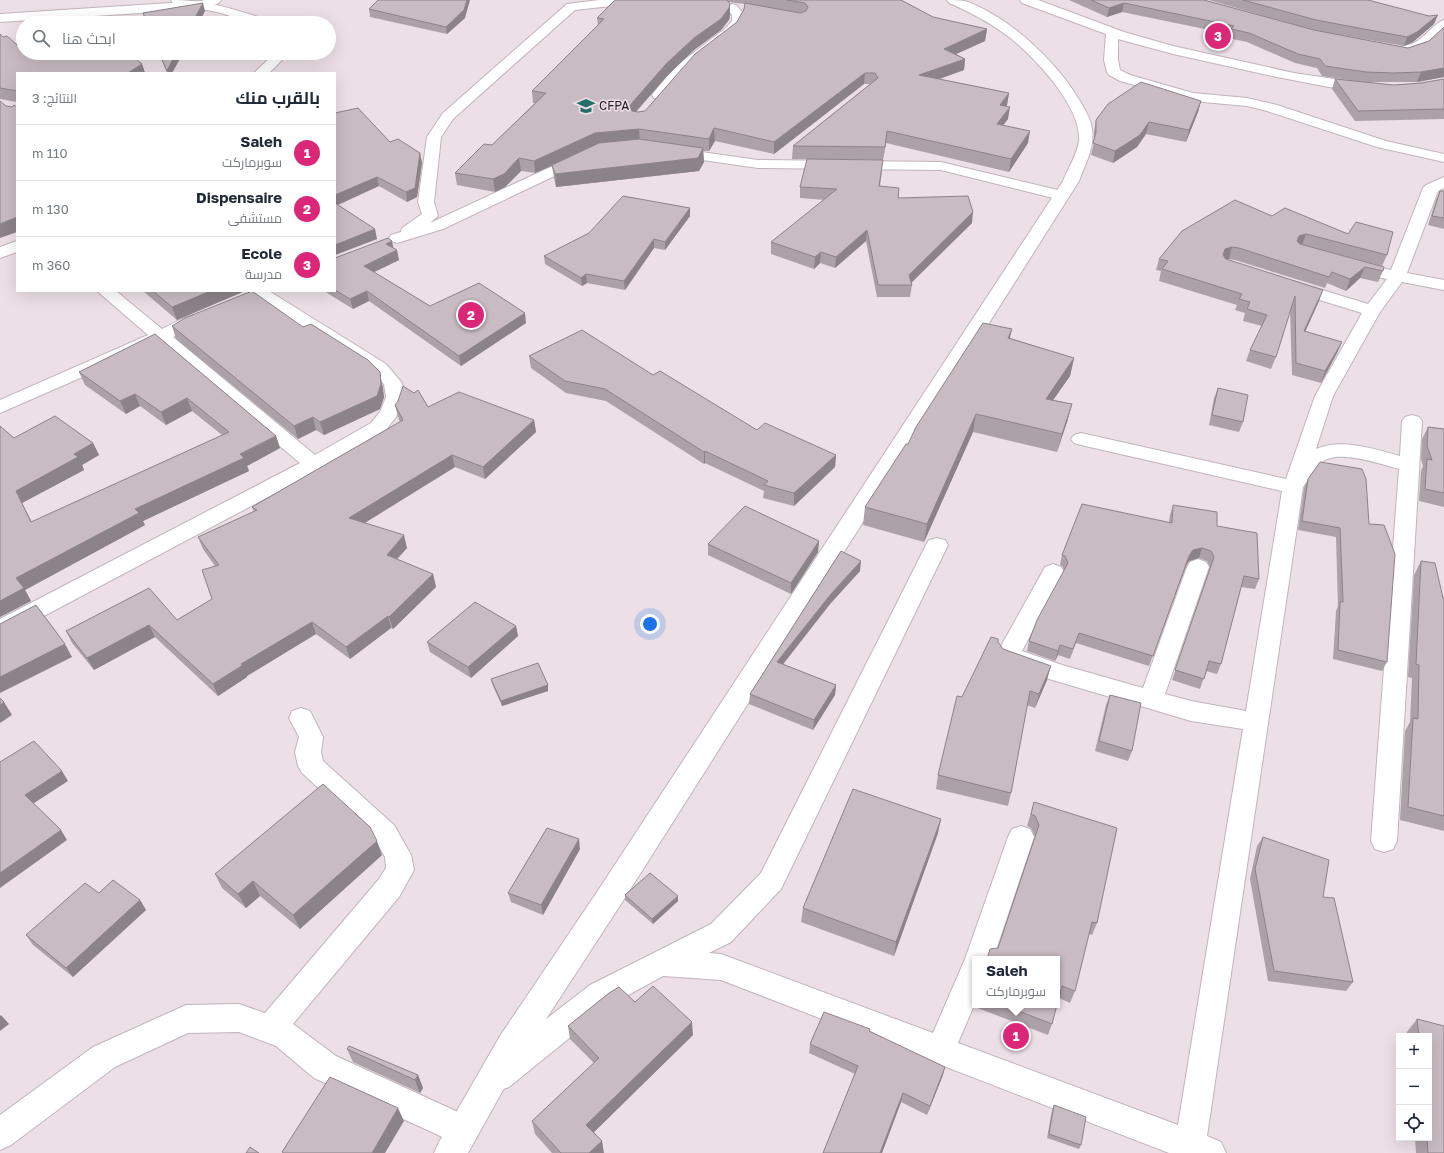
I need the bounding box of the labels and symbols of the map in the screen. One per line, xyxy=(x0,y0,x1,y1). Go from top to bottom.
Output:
pin: 3 xyxy=(1205,21,1231,51)
school or university icon: CFPA xyxy=(576,96,596,116)
place label: CFPA xyxy=(599,98,629,113)
pin: 2 xyxy=(458,300,484,330)
your location xyxy=(640,614,660,634)
pin: 1 xyxy=(1003,1021,1029,1051)

